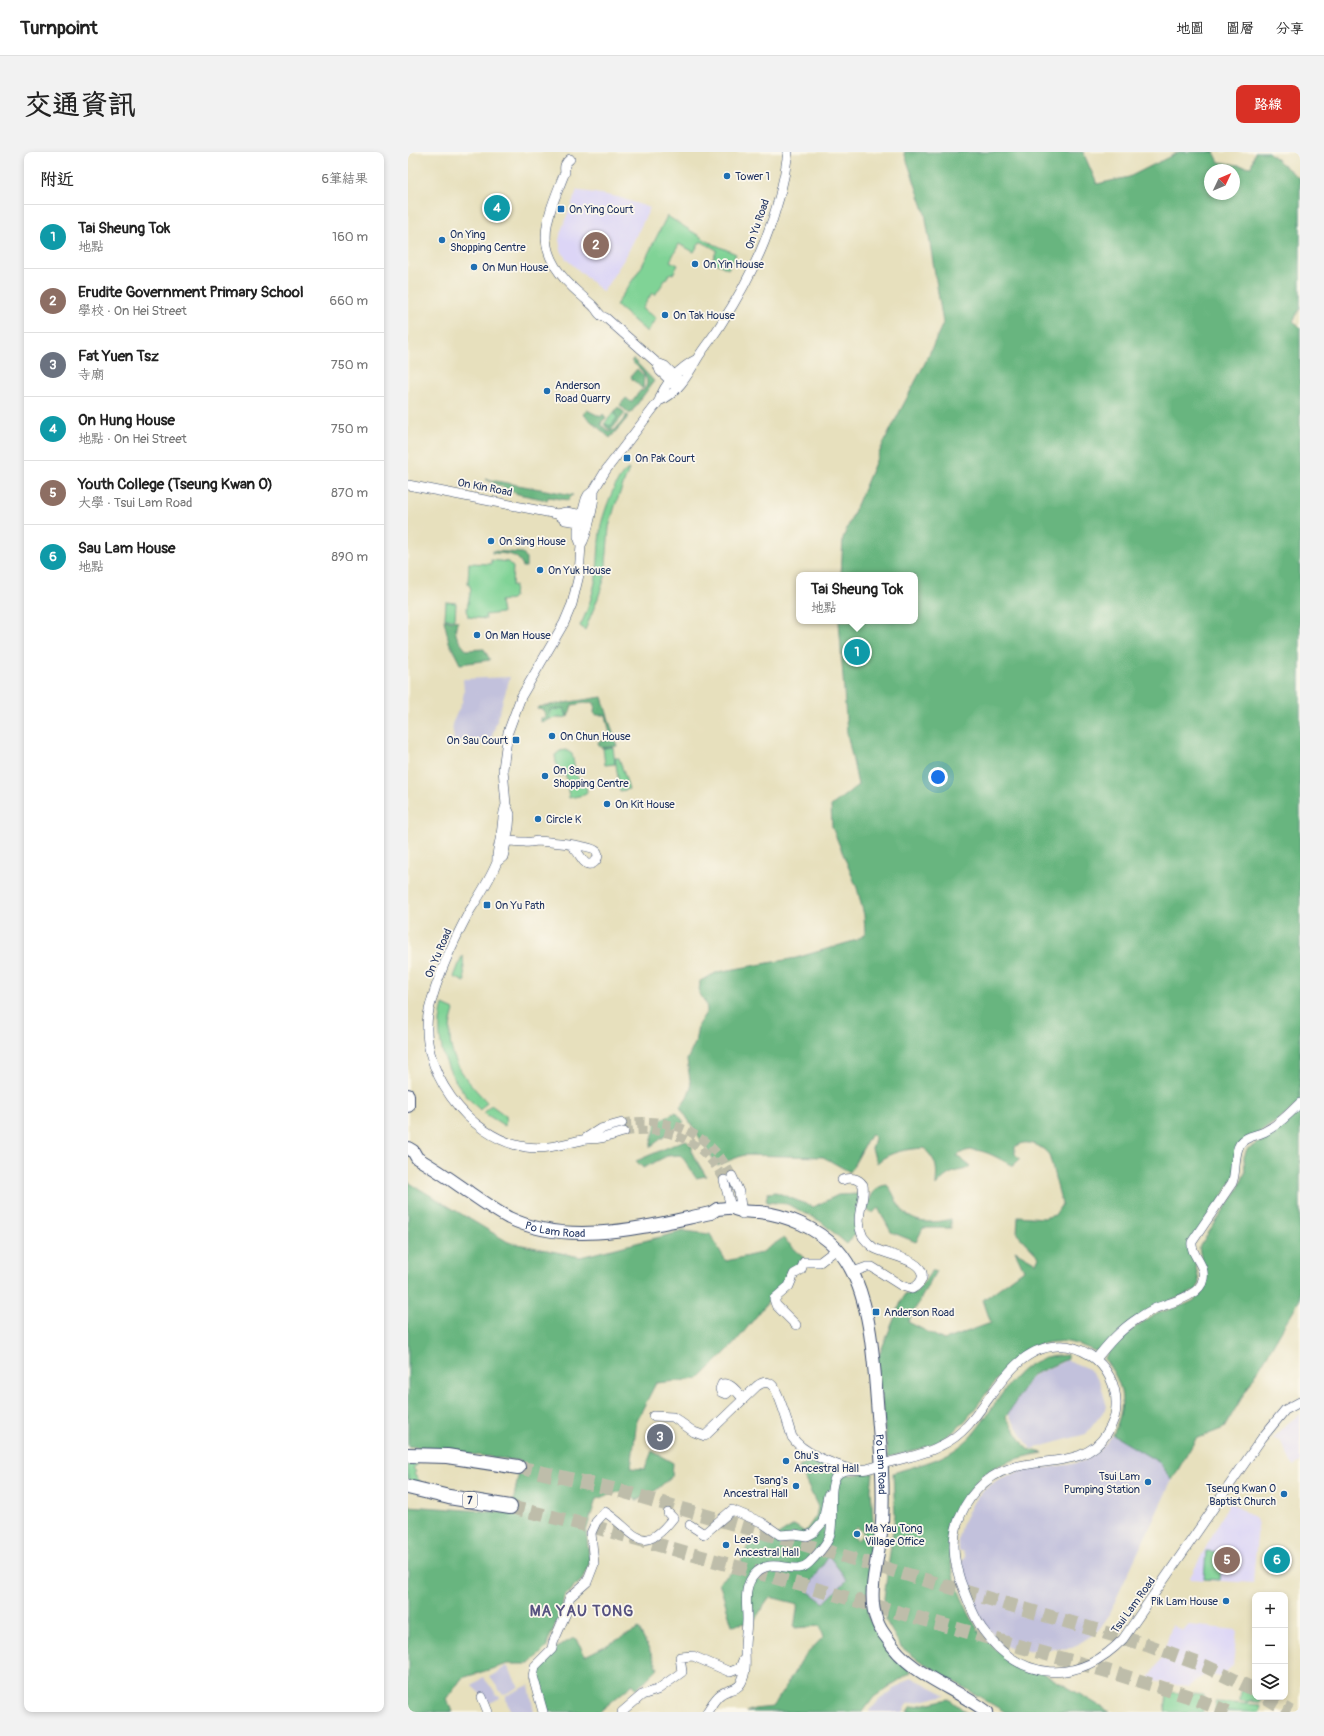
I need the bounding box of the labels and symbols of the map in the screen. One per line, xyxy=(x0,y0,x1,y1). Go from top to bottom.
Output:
north arrow xyxy=(1204,164,1240,200)
place label: Tower 1 xyxy=(735,170,770,183)
marker: Tower 1 xyxy=(722,171,732,181)
pin: 4 xyxy=(484,193,510,223)
street label: On Yu Road xyxy=(743,197,772,251)
place label: On Ying Court xyxy=(569,203,634,216)
marker: On Ying Court xyxy=(556,204,566,214)
place label: On Ying Shopping Centre xyxy=(450,228,526,254)
pin: 2 xyxy=(583,230,609,260)
marker: On Ying Shopping Centre xyxy=(437,235,447,245)
place label: On Yin House xyxy=(703,258,765,271)
marker: On Yin House xyxy=(690,259,700,269)
place label: On Mun House xyxy=(482,261,549,274)
marker: On Mun House xyxy=(469,262,479,272)
place label: On Tak House xyxy=(673,309,735,322)
marker: On Tak House xyxy=(660,310,670,320)
place label: Anderson Road Quarry xyxy=(555,379,610,405)
marker: Anderson Road Quarry xyxy=(542,386,552,396)
place label: On Pak Court xyxy=(635,452,695,465)
marker: On Pak Court xyxy=(622,453,632,463)
street label: On Kin Road xyxy=(456,476,513,499)
place label: On Sing House xyxy=(499,535,566,548)
marker: On Sing House xyxy=(486,536,496,546)
place label: On Yuk House xyxy=(548,564,611,577)
marker: On Yuk House xyxy=(535,565,545,575)
place label: On Man House xyxy=(485,629,551,642)
marker: On Man House xyxy=(472,630,482,640)
pin: 1 xyxy=(844,637,870,667)
place label: On Chun House xyxy=(560,730,631,743)
marker: On Chun House xyxy=(547,731,557,741)
place label: On Sau Court xyxy=(447,734,509,747)
marker: On Sau Court xyxy=(511,735,521,745)
place label: On Sau Shopping Centre xyxy=(553,764,629,790)
your location xyxy=(928,767,948,787)
marker: On Sau Shopping Centre xyxy=(540,771,550,781)
place label: On Kit House xyxy=(615,798,675,811)
marker: On Kit House xyxy=(602,799,612,809)
place label: Circle K xyxy=(546,813,582,826)
marker: Circle K xyxy=(533,814,543,824)
place label: On Yu Path xyxy=(495,899,545,912)
marker: On Yu Path xyxy=(482,900,492,910)
street label: On Yu Road xyxy=(422,927,455,980)
street label: Po Lam Road xyxy=(523,1219,585,1240)
place label: Anderson Road xyxy=(884,1306,954,1319)
marker: Anderson Road xyxy=(871,1307,881,1317)
pin: 3 xyxy=(647,1422,673,1452)
street label: Po Lam Road xyxy=(873,1434,889,1495)
place label: Chu's Ancestral Hall xyxy=(794,1449,859,1475)
marker: Chu's Ancestral Hall xyxy=(781,1456,791,1466)
place label: Tsui Lam Pumping Station xyxy=(1064,1470,1140,1496)
place label: Tsang's Ancestral Hall xyxy=(723,1474,788,1500)
marker: Tsui Lam Pumping Station xyxy=(1143,1477,1153,1487)
marker: Tsang's Ancestral Hall xyxy=(791,1481,801,1491)
place label: Tseung Kwan O Baptist Church xyxy=(1206,1482,1276,1508)
marker: Tseung Kwan O Baptist Church xyxy=(1279,1489,1289,1499)
road number: 7 xyxy=(463,1492,477,1508)
place label: Ma Yau Tong Village Office xyxy=(865,1522,925,1548)
marker: Ma Yau Tong Village Office xyxy=(852,1529,862,1539)
place label: Lee's Ancestral Hall xyxy=(734,1533,799,1559)
marker: Lee's Ancestral Hall xyxy=(721,1540,731,1550)
pin: 5 xyxy=(1214,1545,1240,1575)
pin: 6 xyxy=(1264,1545,1290,1575)
street label: Tsui Lam Road xyxy=(1109,1575,1158,1636)
place label: Pik Lam House xyxy=(1151,1595,1219,1608)
marker: Pik Lam House xyxy=(1221,1596,1231,1606)
district label: MA YAU TONG xyxy=(530,1602,634,1621)

